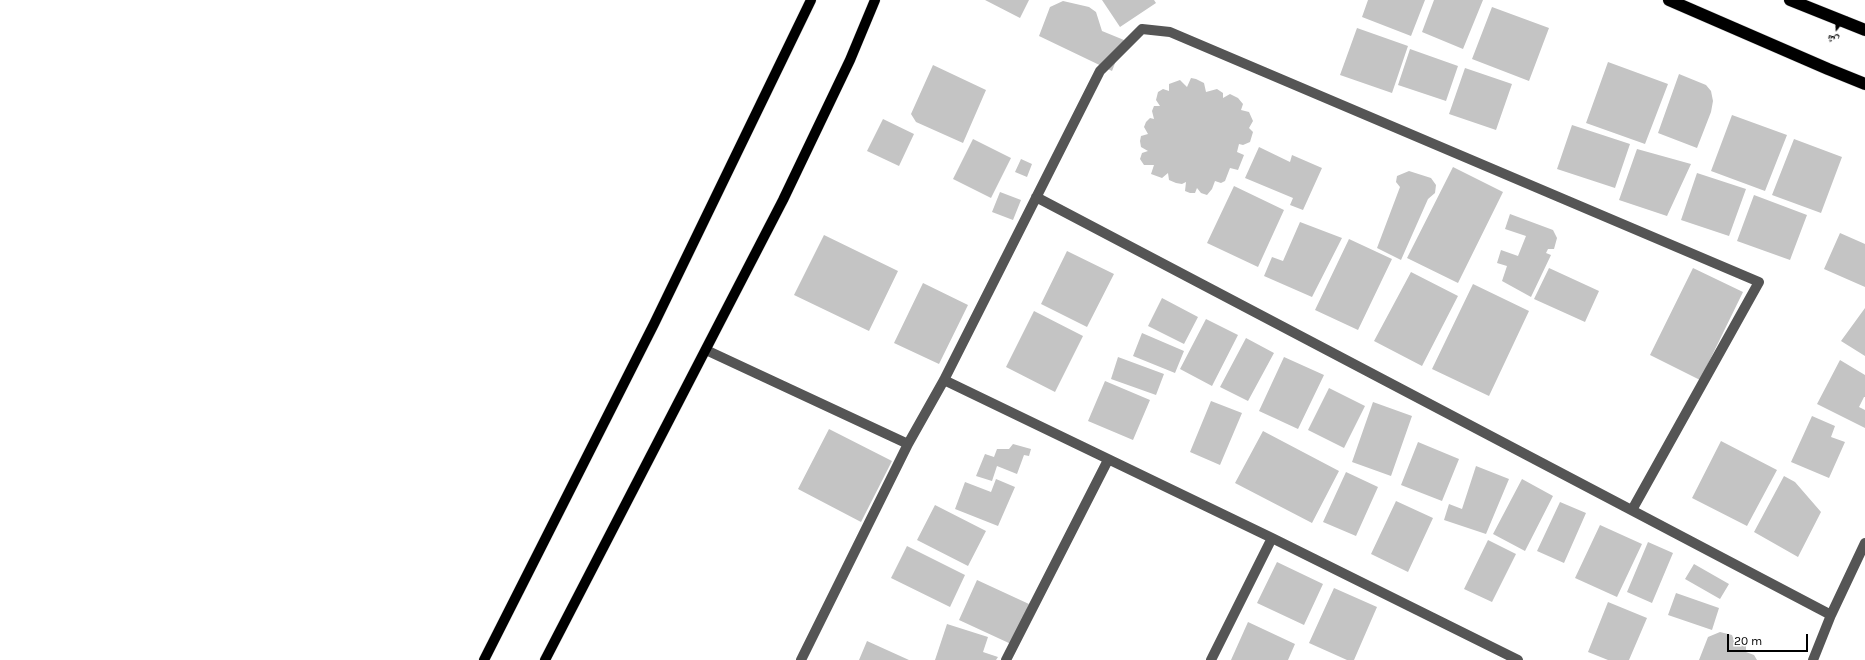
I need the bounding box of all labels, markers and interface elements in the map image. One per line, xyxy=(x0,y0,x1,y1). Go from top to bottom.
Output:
north arrow xyxy=(1817,8,1857,48)
text: ش xyxy=(1826,32,1841,48)
scale bar xyxy=(1729,626,1810,652)
text: 20 m xyxy=(1734,634,1762,648)

